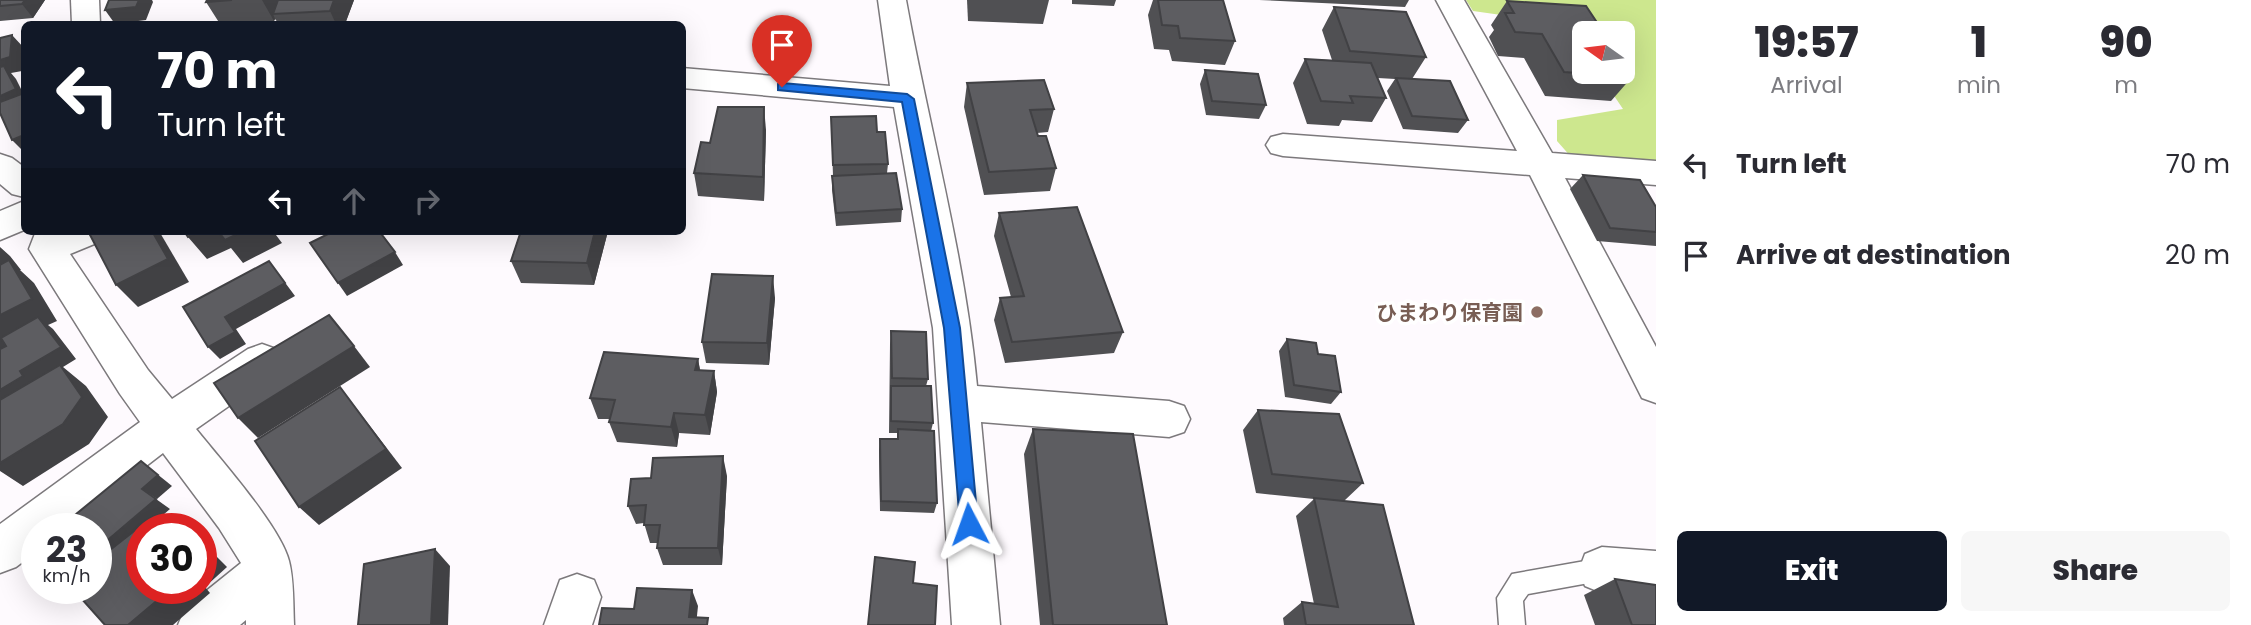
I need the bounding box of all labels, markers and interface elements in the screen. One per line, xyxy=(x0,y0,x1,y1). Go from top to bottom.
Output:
text: 19:57 xyxy=(1755,13,1858,72)
text: 1 xyxy=(1971,13,1987,72)
text: 90 xyxy=(2099,13,2153,72)
pin xyxy=(752,15,812,87)
north arrow xyxy=(1572,21,1634,84)
map controls xyxy=(1572,21,1635,84)
icon: arrive xyxy=(763,26,801,64)
text: 70 m xyxy=(157,37,277,105)
icon: left xyxy=(42,49,133,140)
text: Arrival xyxy=(1770,69,1843,101)
text: min xyxy=(1957,69,2001,101)
text: m xyxy=(2114,69,2138,101)
text: Turn left xyxy=(157,102,286,147)
icon: left xyxy=(1677,146,1715,184)
text: Turn left xyxy=(1736,146,1847,182)
text: 70 m xyxy=(2166,146,2230,182)
icon: left xyxy=(262,182,300,220)
icon: ahead xyxy=(335,182,373,220)
icon: right xyxy=(408,182,446,220)
icon: arrive xyxy=(1677,237,1715,275)
text: Arrive at destination xyxy=(1736,237,2011,273)
text: 20 m xyxy=(2165,237,2230,273)
place label: ひまわり保育園 xyxy=(1376,298,1523,327)
marker: ひまわり保育園 xyxy=(1529,304,1545,320)
position arrow xyxy=(932,487,1006,561)
speed limit sign: 30 xyxy=(126,513,217,604)
text: 23 xyxy=(46,525,87,574)
button: Exit xyxy=(1677,531,1947,611)
button: Share xyxy=(1961,531,2230,611)
text: km/h xyxy=(43,563,90,588)

